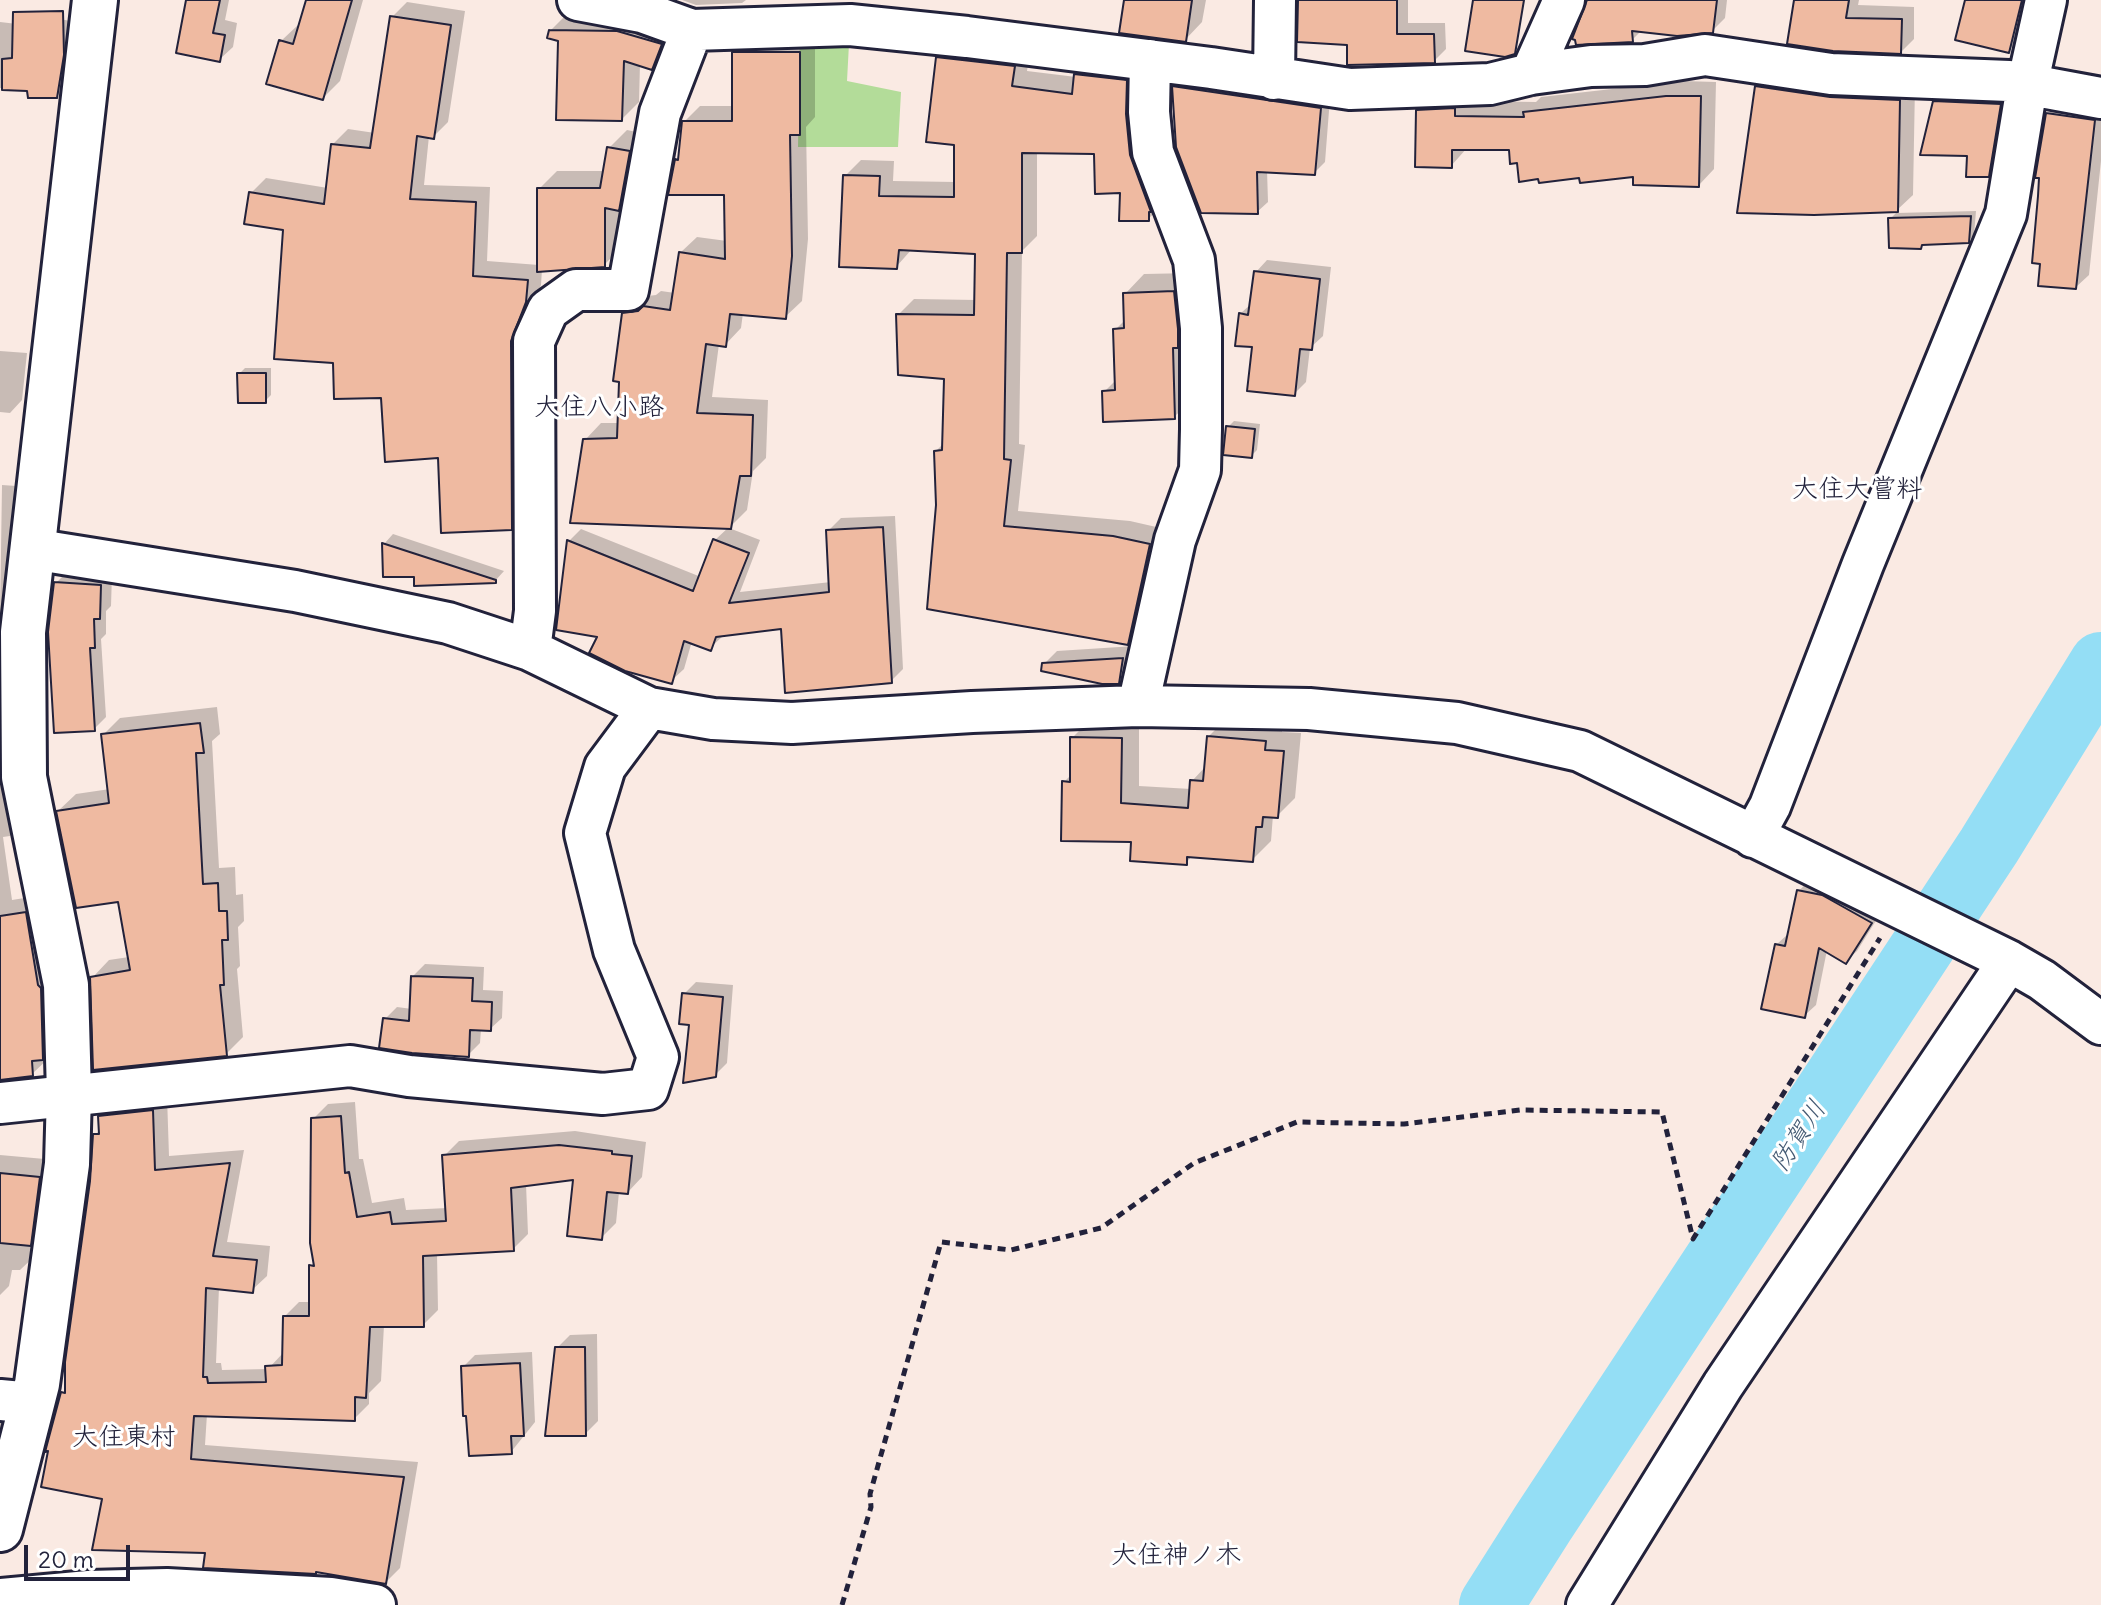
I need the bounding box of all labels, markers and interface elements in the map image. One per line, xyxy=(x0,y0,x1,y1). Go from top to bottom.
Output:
district label: 大住八小路 xyxy=(534,392,664,424)
district label: 大住大嘗料 xyxy=(1792,474,1922,506)
water label: 防賀川 xyxy=(1765,1095,1833,1177)
district label: 大住東村 xyxy=(72,1422,176,1454)
scale bar xyxy=(28,1529,134,1579)
district label: 大住神ノ木 xyxy=(1111,1540,1241,1572)
text: 20 m xyxy=(38,1544,94,1574)

